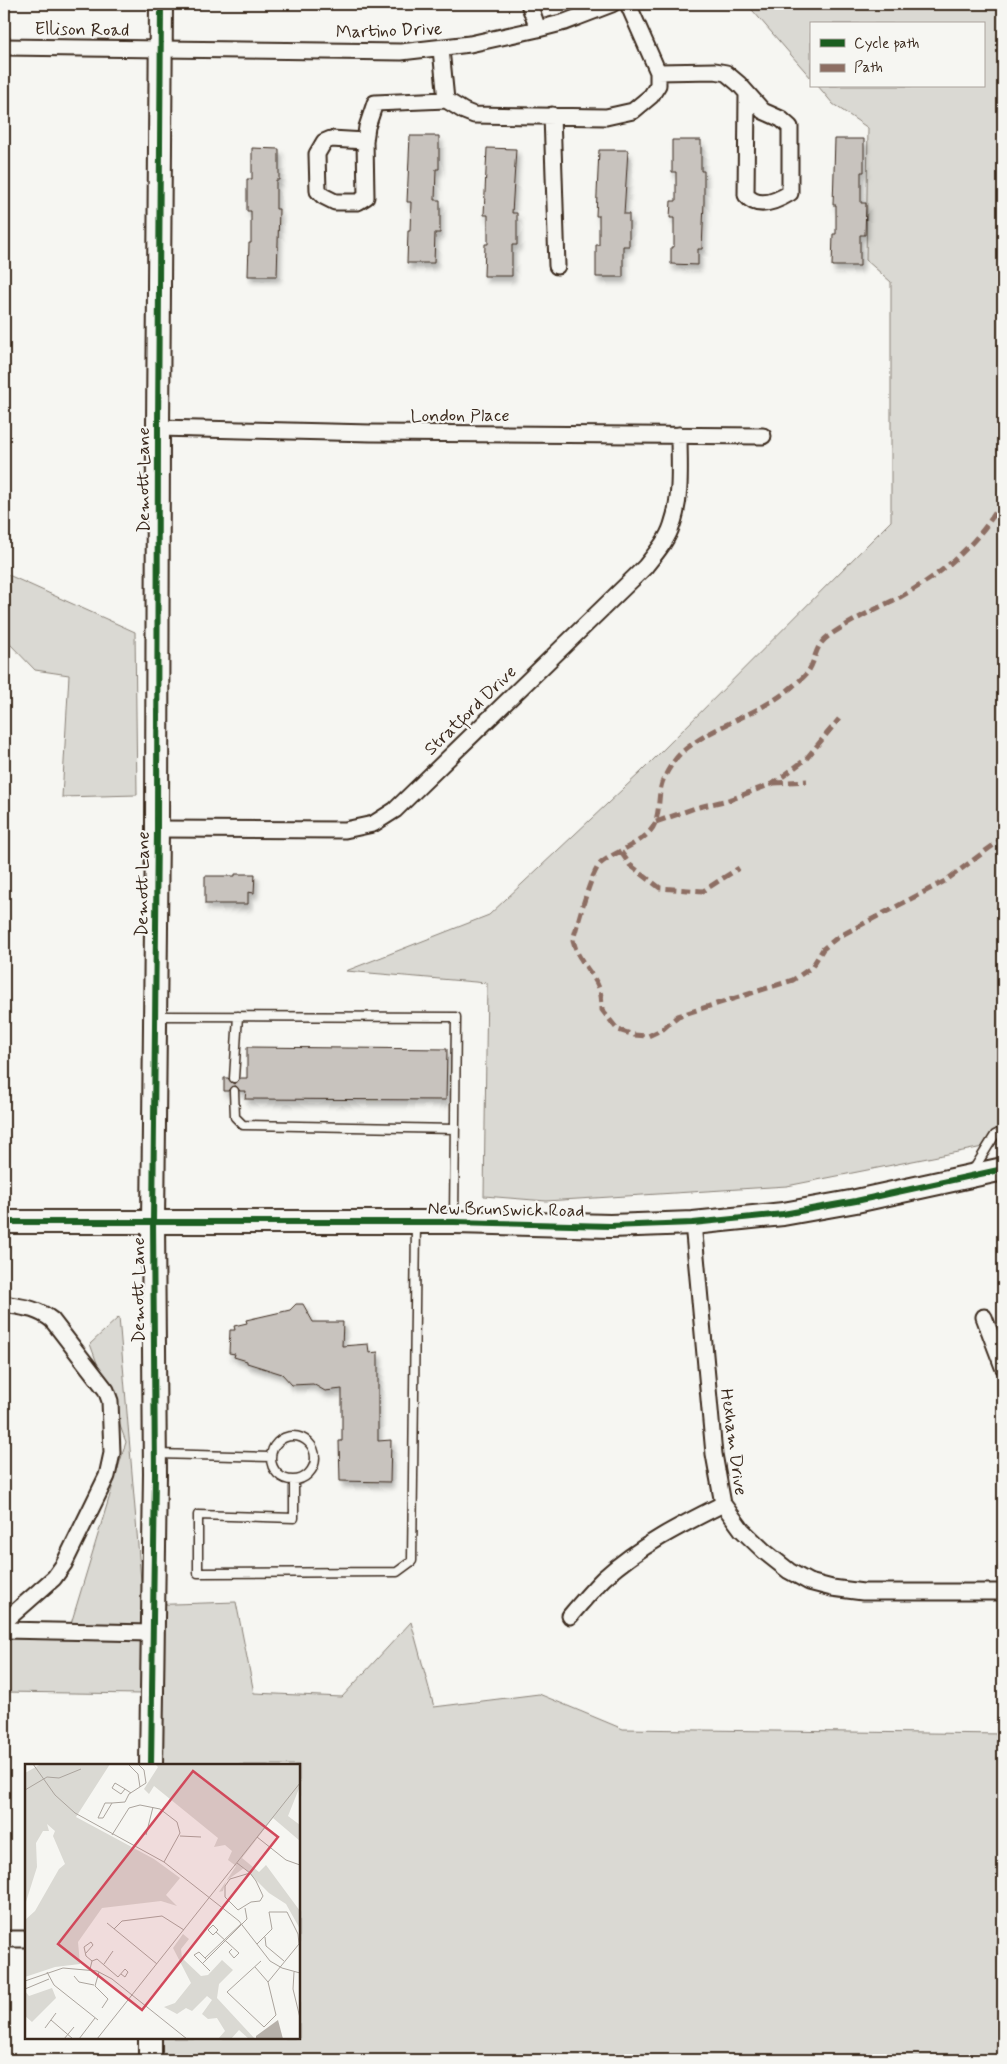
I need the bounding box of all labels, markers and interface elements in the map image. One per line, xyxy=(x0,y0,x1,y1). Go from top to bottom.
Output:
street label: Ellison Road xyxy=(34,17,130,43)
street label: Martino Drive xyxy=(335,17,443,45)
legend xyxy=(810,22,984,88)
text: Cycle path xyxy=(854,34,919,54)
text: Path xyxy=(854,58,883,78)
street label: London Place xyxy=(410,404,510,428)
street label: Demott Lane xyxy=(132,427,156,533)
street label: Stratford Drive xyxy=(419,660,524,762)
street label: Demott Lane xyxy=(130,831,156,937)
street label: New Brunswick Road xyxy=(427,1197,585,1223)
street label: Demott Lane xyxy=(127,1237,151,1343)
street label: Hexham Drive xyxy=(714,1387,752,1497)
inset map xyxy=(25,1764,300,2039)

